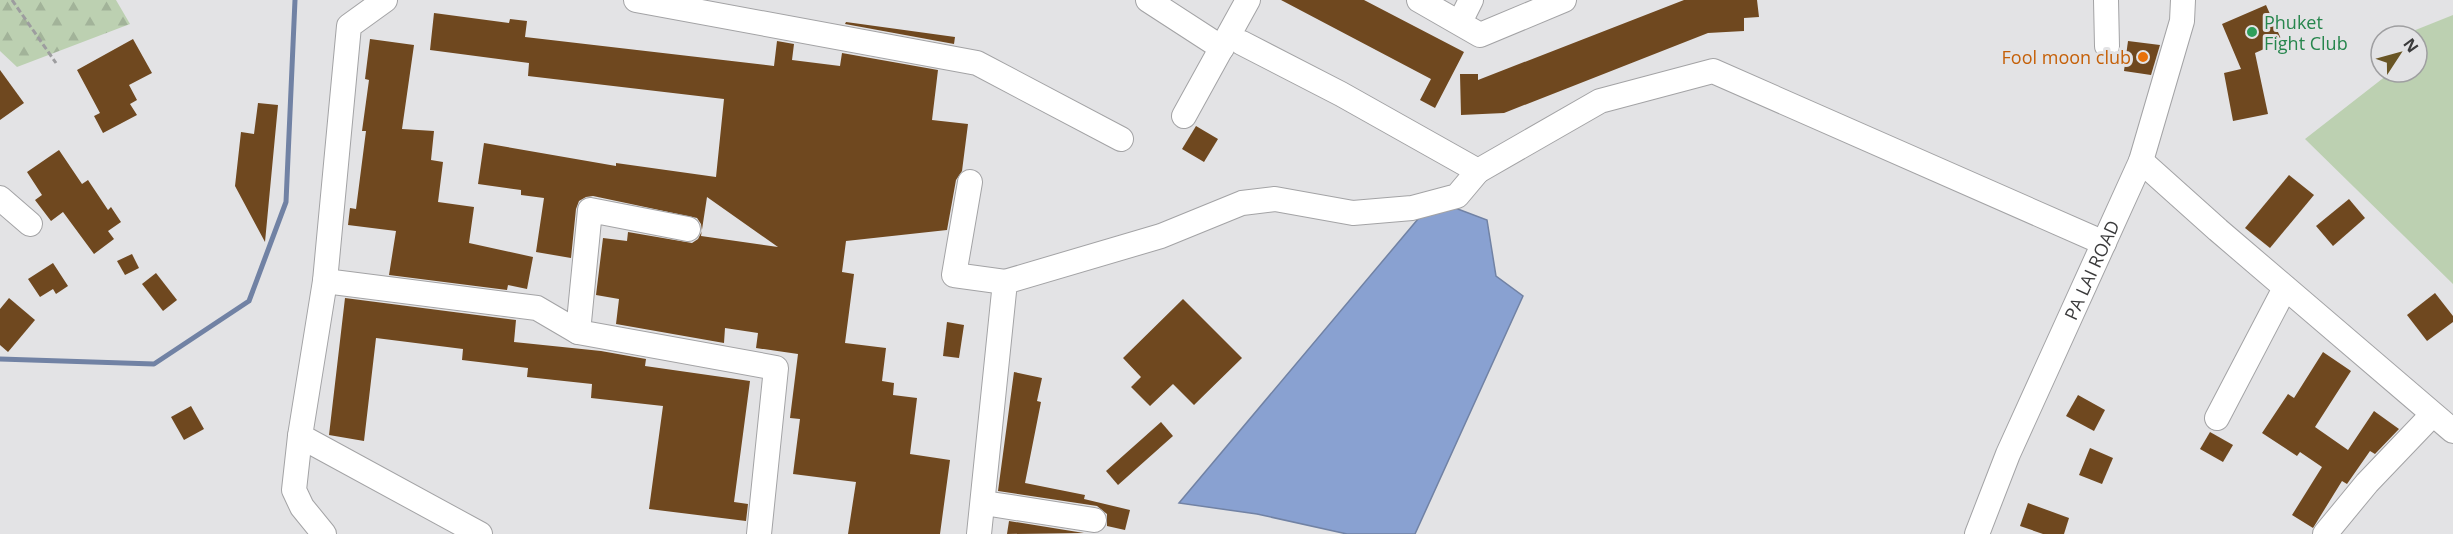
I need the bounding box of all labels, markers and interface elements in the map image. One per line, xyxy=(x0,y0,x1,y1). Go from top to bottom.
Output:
place label: Phuket Fight Club xyxy=(2264,10,2348,55)
north arrow xyxy=(2369,24,2429,84)
marker: Phuket Fight Club xyxy=(2245,25,2259,39)
text: N xyxy=(2398,33,2424,57)
place label: Fool moon club xyxy=(2002,45,2131,69)
marker: Fool moon club xyxy=(2136,50,2150,64)
street label: PA LAI ROAD xyxy=(2059,216,2125,324)

